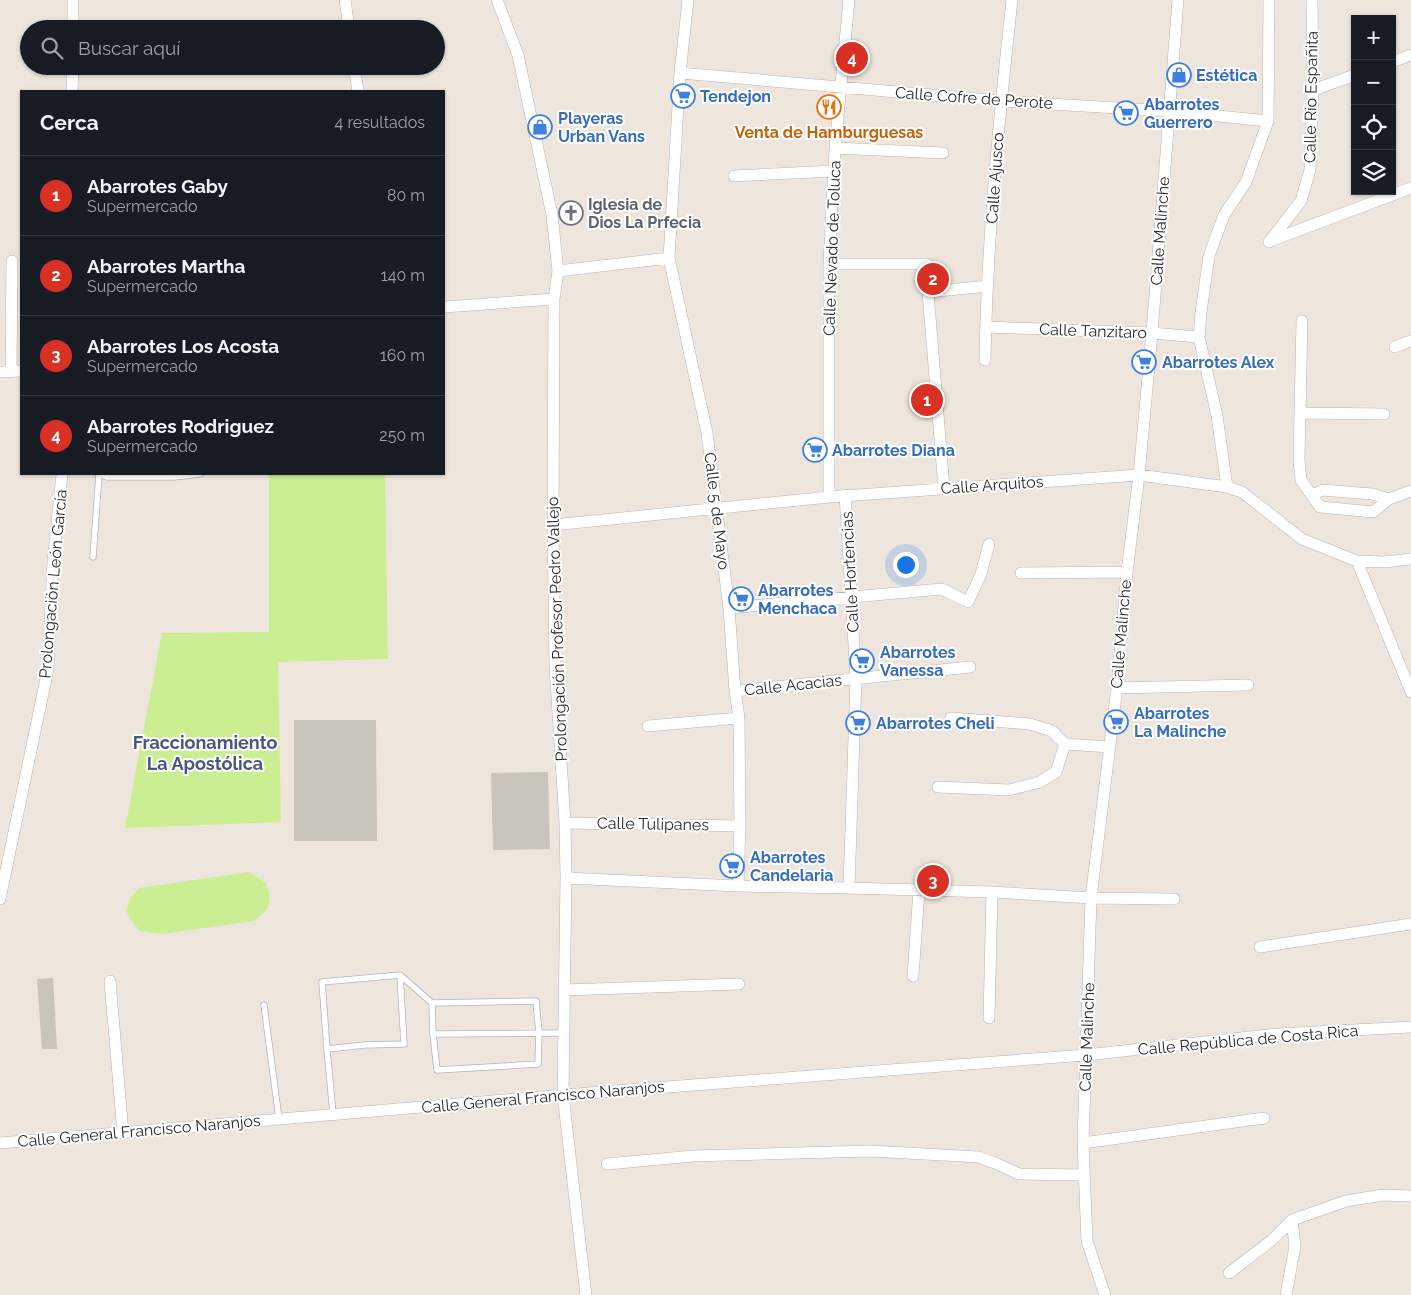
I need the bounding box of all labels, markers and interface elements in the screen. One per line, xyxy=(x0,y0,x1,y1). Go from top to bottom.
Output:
map controls xyxy=(1351,15,1396,195)
button: + xyxy=(1351,15,1396,60)
search box xyxy=(20,20,445,75)
street label: Calle Río Españita xyxy=(1300,31,1322,163)
icon: search xyxy=(38,34,66,62)
text: Buscar aquí xyxy=(78,37,180,59)
pin: 4 xyxy=(836,39,868,77)
button: − xyxy=(1351,60,1396,105)
shop icon: Estética xyxy=(1166,62,1192,88)
place label: Estética xyxy=(1196,66,1257,85)
supermarket icon: Tendejon xyxy=(670,83,696,109)
street label: Calle Cofre de Perote xyxy=(894,83,1054,113)
place label: Tendejon xyxy=(700,87,771,106)
restaurant icon: Venta de Hamburguesas xyxy=(816,94,842,120)
place label: Abarrotes Guerrero xyxy=(1144,95,1220,132)
supermarket icon: Abarrotes Guerrero xyxy=(1113,100,1139,126)
button: locate xyxy=(1351,105,1396,150)
place label: Playeras Urban Vans xyxy=(558,109,645,146)
text: Cerca xyxy=(40,110,99,135)
text: 4 resultados xyxy=(335,113,425,132)
shop icon: Playeras Urban Vans xyxy=(527,114,553,140)
place label: Venta de Hamburguesas xyxy=(735,123,923,142)
street label: Calle Ajusco xyxy=(982,132,1008,224)
button: layers xyxy=(1351,150,1396,195)
street label: Calle Nevado de Toluca xyxy=(819,160,845,336)
text: Abarrotes Gaby xyxy=(87,175,228,197)
street label: Calle Malinche xyxy=(1147,176,1173,286)
text: 1 xyxy=(52,186,60,205)
text: 80 m xyxy=(387,186,425,205)
place label: Iglesia de Dios La Prfecia xyxy=(588,195,701,232)
text: Supermercado xyxy=(87,197,198,216)
church icon: Iglesia de Dios La Prfecia xyxy=(558,200,584,226)
text: Abarrotes Martha xyxy=(87,255,245,277)
pin: 2 xyxy=(917,260,949,298)
text: 2 xyxy=(51,266,61,285)
text: 140 m xyxy=(381,266,425,285)
text: Supermercado xyxy=(87,277,198,296)
street label: Calle Tanzitaro xyxy=(1039,320,1147,342)
text: Abarrotes Los Acosta xyxy=(87,335,279,357)
text: 3 xyxy=(52,346,60,365)
text: 160 m xyxy=(380,346,425,365)
supermarket icon: Abarrotes Alex xyxy=(1131,349,1157,375)
place label: Abarrotes Alex xyxy=(1162,353,1275,372)
text: Supermercado xyxy=(87,357,198,376)
pin: 1 xyxy=(911,381,943,419)
text: Abarrotes Rodriguez xyxy=(87,415,274,437)
text: 4 xyxy=(51,426,61,445)
text: 250 m xyxy=(379,426,425,445)
text: Supermercado xyxy=(87,437,198,456)
supermarket icon: Abarrotes Diana xyxy=(802,437,828,463)
place label: Abarrotes Diana xyxy=(832,441,955,460)
street label: Calle 5 de Mayo xyxy=(700,451,734,571)
street label: Calle Arquitos xyxy=(940,472,1044,498)
street label: Prolongación León García xyxy=(35,489,71,679)
street label: Prolongación Profesor Pedro Vallejo xyxy=(543,496,571,762)
street label: Calle Hortencias xyxy=(837,511,863,633)
your location xyxy=(893,552,919,578)
street label: Calle Malinche xyxy=(1107,579,1135,689)
place label: Abarrotes Menchaca xyxy=(758,581,837,618)
supermarket icon: Abarrotes Menchaca xyxy=(728,586,754,612)
place label: Abarrotes Vanessa xyxy=(880,643,956,680)
supermarket icon: Abarrotes Vanessa xyxy=(849,648,875,674)
street label: Calle Acacias xyxy=(743,670,843,700)
place label: Abarrotes La Malinche xyxy=(1134,704,1227,741)
supermarket icon: Abarrotes La Malinche xyxy=(1103,709,1129,735)
supermarket icon: Abarrotes Cheli xyxy=(845,710,871,736)
place label: Abarrotes Cheli xyxy=(876,714,995,733)
district label: Fraccionamiento La Apostólica xyxy=(133,732,277,774)
street label: Calle Tulipanes xyxy=(597,814,710,834)
place label: Abarrotes Candelaria xyxy=(750,848,833,885)
supermarket icon: Abarrotes Candelaria xyxy=(719,853,745,879)
pin: 3 xyxy=(917,862,949,900)
street label: Calle Malinche xyxy=(1076,982,1098,1092)
street label: Calle República de Costa Rica xyxy=(1137,1021,1359,1059)
street label: Calle General Francisco Naranjos xyxy=(421,1077,666,1117)
street label: Calle General Francisco Naranjos xyxy=(17,1111,262,1151)

